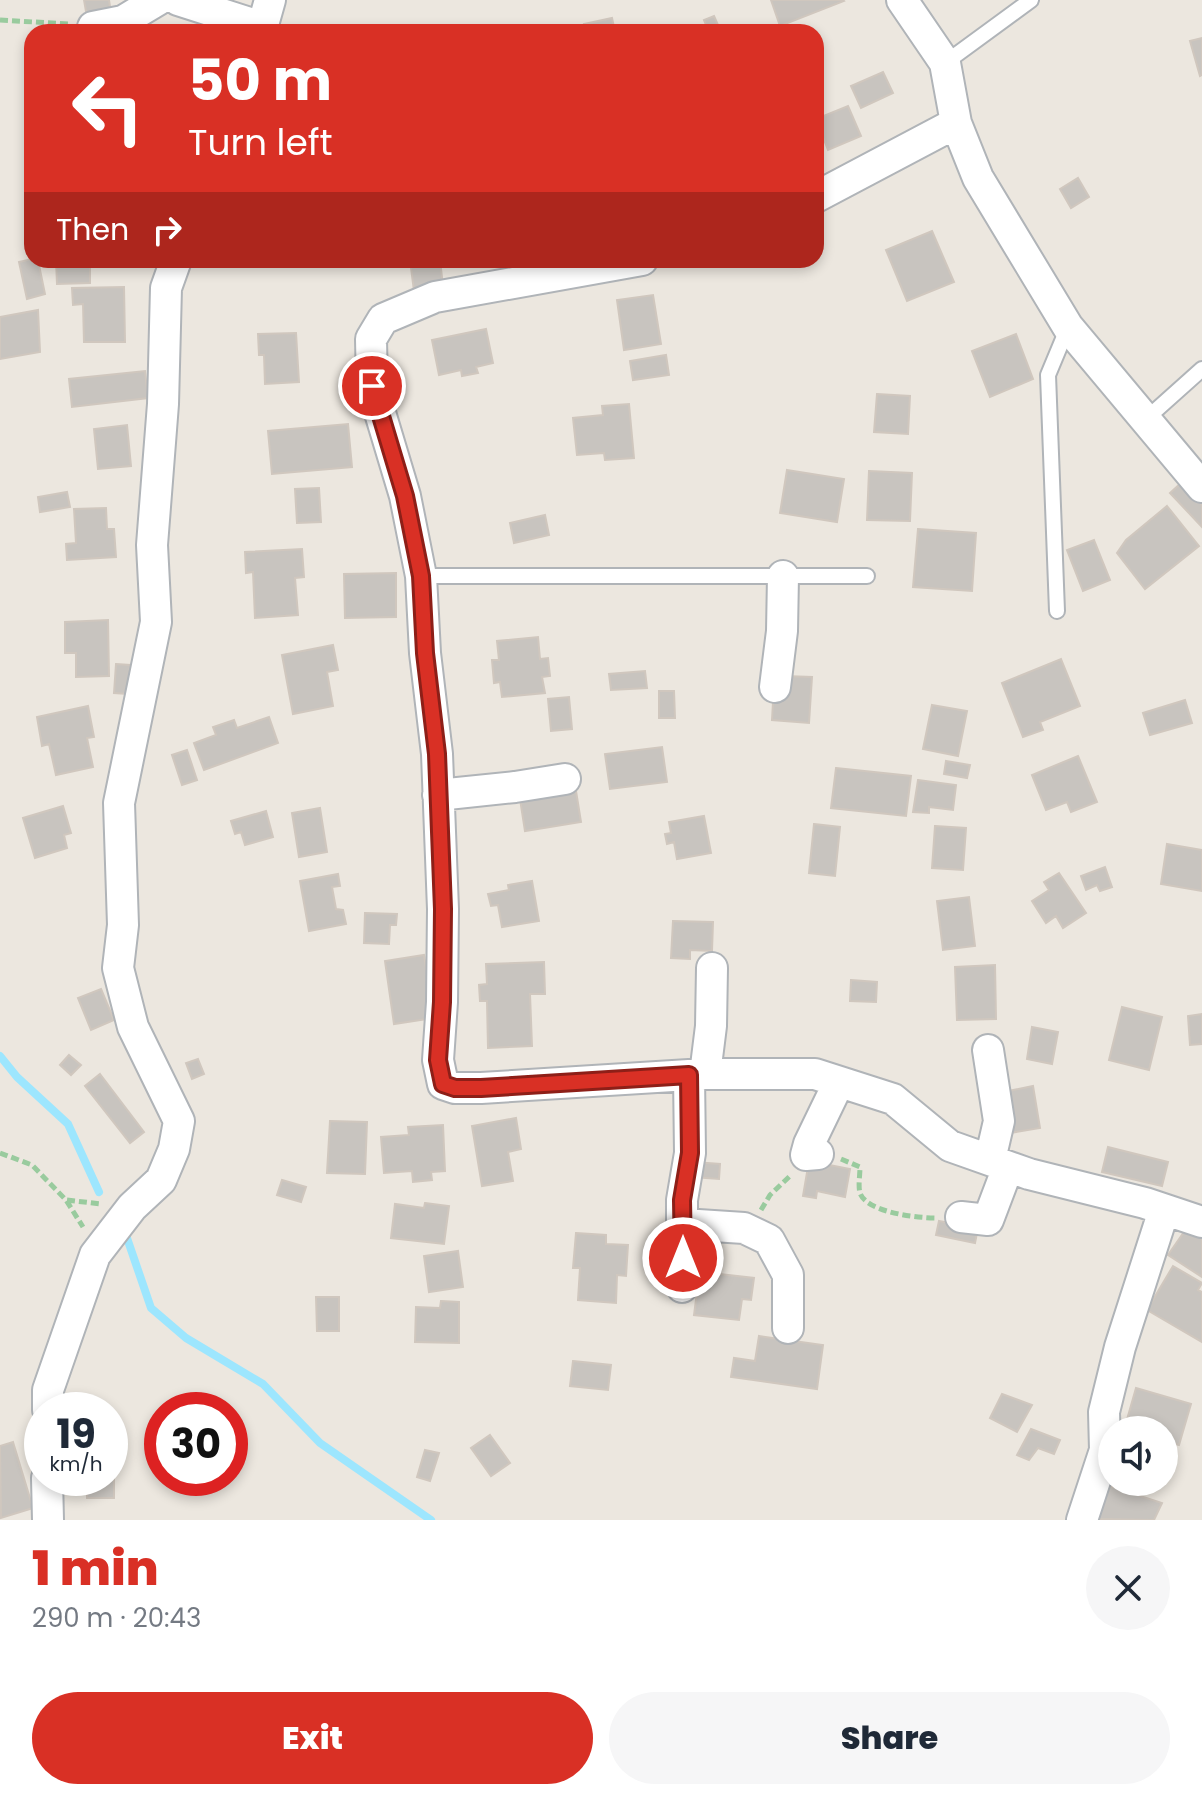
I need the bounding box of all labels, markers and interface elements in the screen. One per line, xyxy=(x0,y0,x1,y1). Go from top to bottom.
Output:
text: 50 m xyxy=(188,41,332,120)
icon: left xyxy=(56,56,160,160)
text: Turn left xyxy=(188,117,333,168)
text: Then xyxy=(56,208,129,251)
icon: right xyxy=(145,208,189,252)
pin xyxy=(338,352,406,420)
icon: arrive xyxy=(350,364,394,408)
position arrow xyxy=(641,1216,725,1300)
speed limit sign: 30 xyxy=(144,1392,248,1496)
text: 19 xyxy=(56,1406,96,1462)
map controls xyxy=(1098,1416,1178,1496)
button: sound xyxy=(1098,1416,1178,1496)
text: km/h xyxy=(49,1450,103,1478)
text: 1 min xyxy=(32,1535,159,1602)
button: close xyxy=(1086,1546,1170,1630)
text: 290 m · 20:43 xyxy=(32,1600,201,1636)
button: Exit xyxy=(32,1692,593,1784)
button: Share xyxy=(609,1692,1170,1784)

